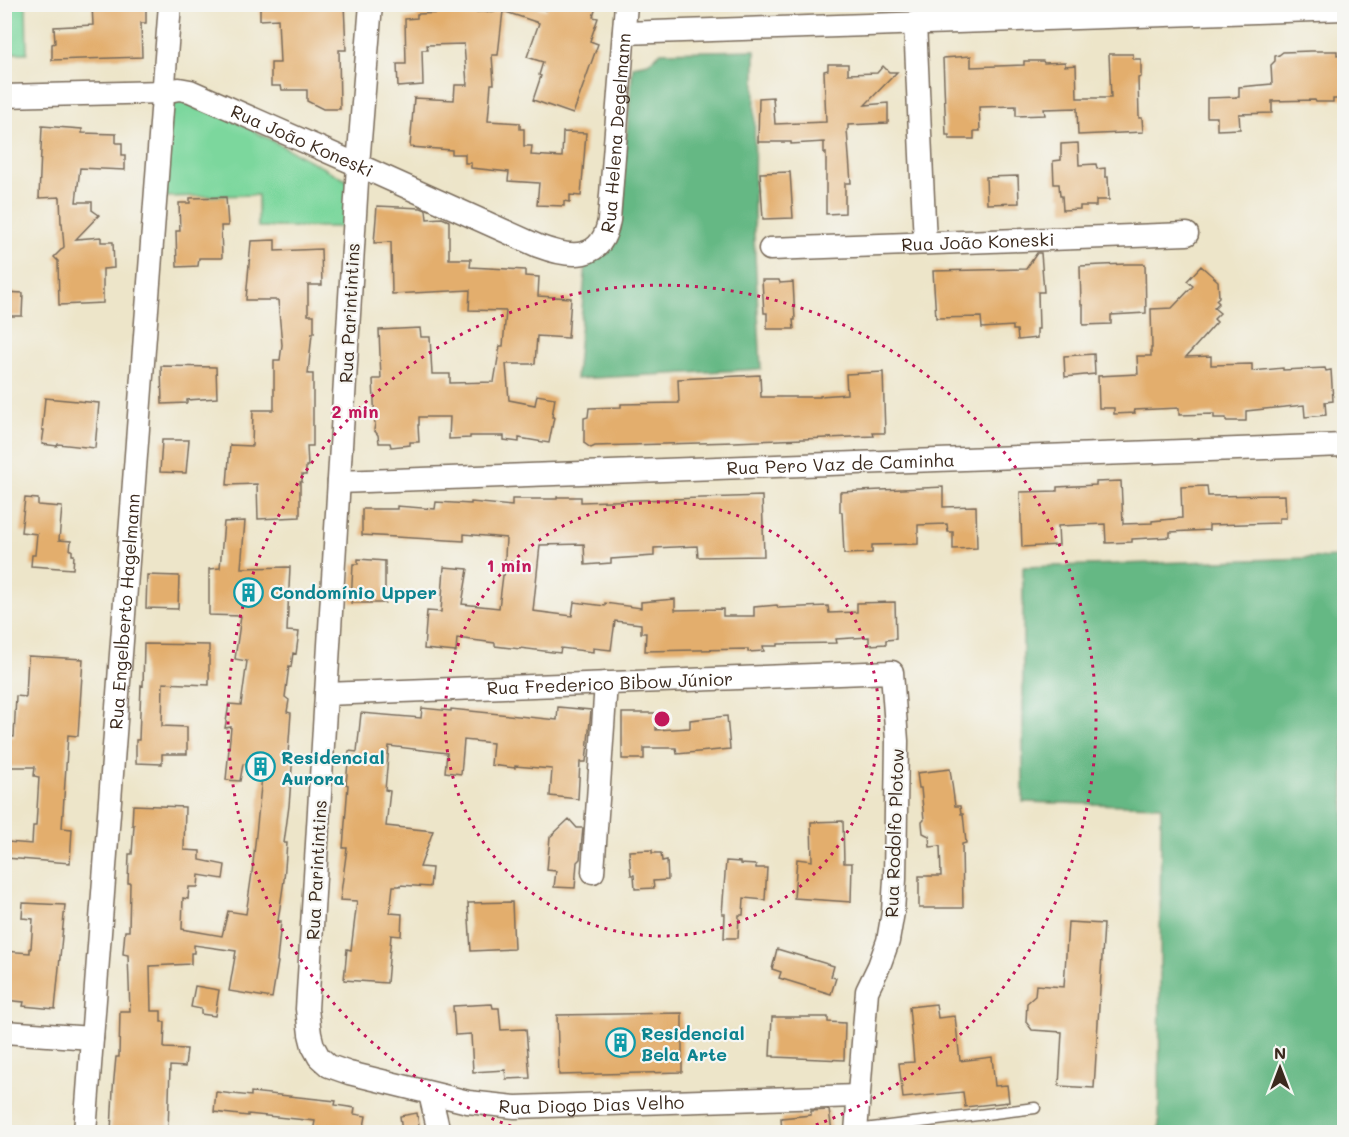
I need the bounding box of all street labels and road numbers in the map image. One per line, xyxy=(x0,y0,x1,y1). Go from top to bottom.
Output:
street label: Rua Helena Degelmann xyxy=(594,32,636,236)
street label: Rua João Koneski xyxy=(227,99,377,182)
street label: Rua João Koneski xyxy=(901,227,1055,256)
street label: Rua Parintintins xyxy=(333,242,365,384)
street label: Rua Pero Vaz de Caminha xyxy=(726,447,955,480)
street label: Rua Engelberto Hagelmann xyxy=(103,493,145,730)
street label: Rua Frederico Bibow Júnior xyxy=(486,666,733,700)
street label: Rua Rodolfo Plotow xyxy=(879,748,909,918)
street label: Rua Parintintins xyxy=(300,799,332,941)
street label: Rua Diogo Dias Velho xyxy=(497,1090,685,1119)

